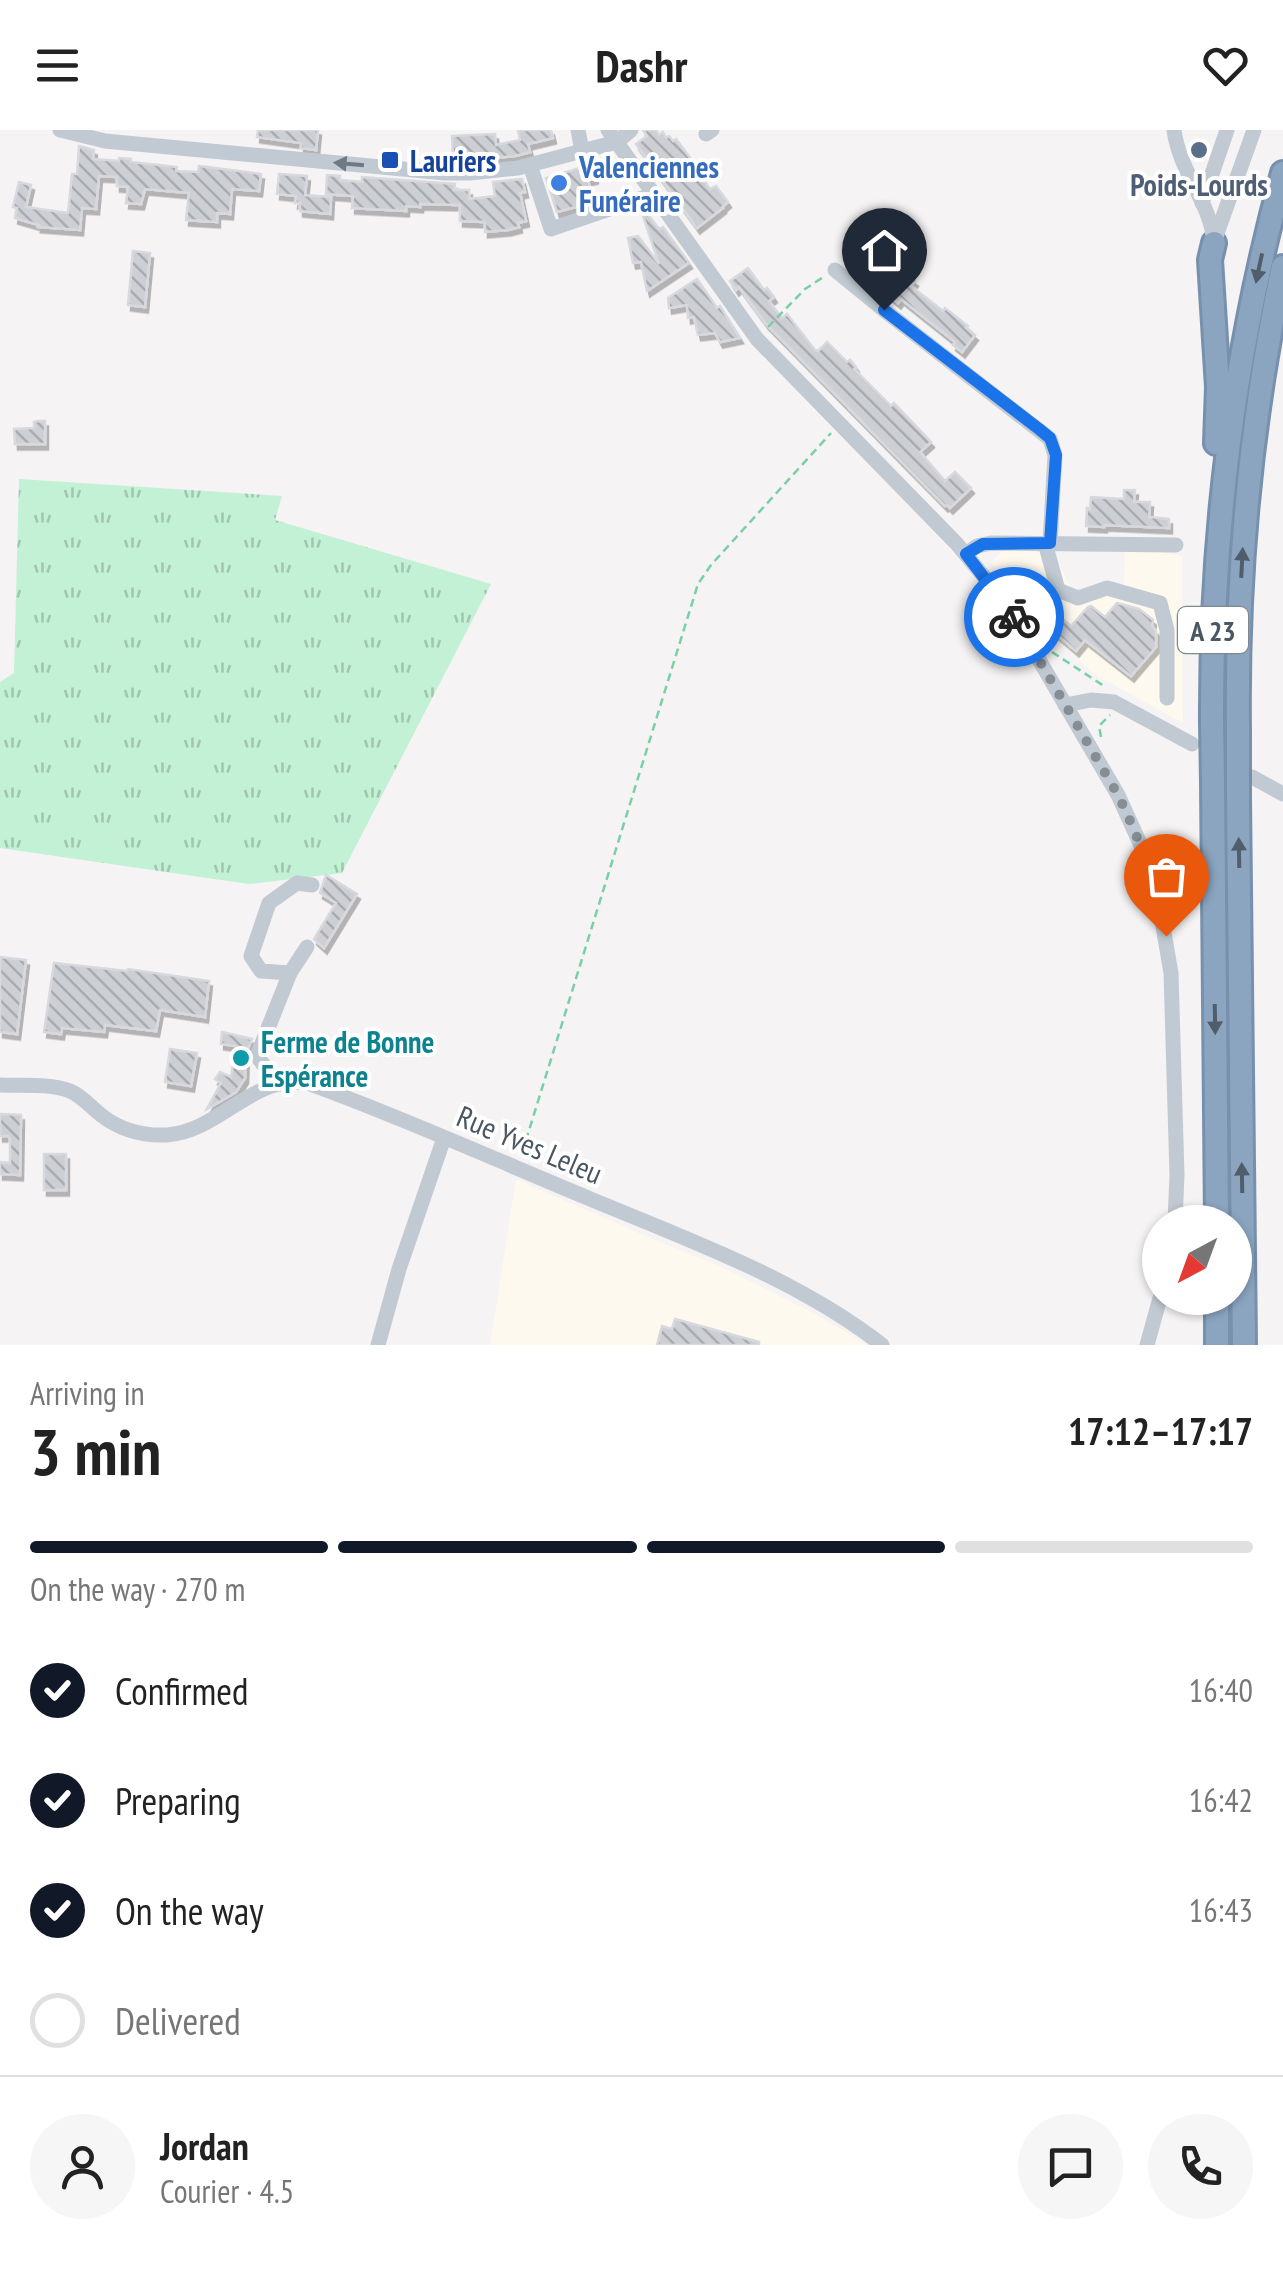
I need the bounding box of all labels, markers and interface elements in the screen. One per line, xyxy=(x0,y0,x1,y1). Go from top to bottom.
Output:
text: Dashr xyxy=(596,36,687,94)
icon: menu xyxy=(30,38,85,93)
icon: heart xyxy=(1198,38,1253,93)
marker: Poids-Lourds xyxy=(1188,139,1210,161)
place label: Lauriers xyxy=(410,141,496,180)
place label: Valenciennes Funéraire xyxy=(578,147,719,220)
marker: Lauriers xyxy=(379,149,401,171)
one-way arrow xyxy=(332,155,364,171)
place label: Poids-Lourds xyxy=(1130,165,1268,204)
marker: Valenciennes Funéraire xyxy=(548,172,570,194)
pin xyxy=(842,208,927,311)
icon: home xyxy=(857,223,912,278)
one-way arrow xyxy=(1251,253,1267,284)
one-way arrow xyxy=(1234,547,1250,579)
courier xyxy=(964,567,1064,667)
icon: bike xyxy=(987,590,1042,645)
road number: A 23 xyxy=(1178,607,1248,653)
pin xyxy=(1124,834,1209,937)
one-way arrow xyxy=(1231,836,1247,868)
icon: bag xyxy=(1139,849,1194,904)
one-way arrow xyxy=(1207,1004,1223,1036)
place label: Ferme de Bonne Espérance xyxy=(261,1022,434,1095)
marker: Ferme de Bonne Espérance xyxy=(230,1047,252,1069)
street label: Rue Yves Leleu xyxy=(451,1096,609,1192)
one-way arrow xyxy=(1234,1161,1250,1193)
north arrow xyxy=(1142,1205,1252,1315)
map controls xyxy=(1142,1205,1252,1315)
text: Arriving in xyxy=(30,1372,145,1414)
text: 17:12–17:17 xyxy=(1068,1406,1253,1455)
text: 3 min xyxy=(30,1409,161,1493)
text: On the way · 270 m xyxy=(30,1568,245,1610)
icon: check xyxy=(30,1663,85,1718)
text: Confirmed xyxy=(115,1666,248,1715)
text: 16:40 xyxy=(1189,1669,1253,1711)
icon: check xyxy=(30,1773,85,1828)
text: Preparing xyxy=(115,1776,241,1825)
text: 16:42 xyxy=(1189,1779,1253,1821)
icon: check xyxy=(30,1883,85,1938)
text: On the way xyxy=(115,1886,263,1935)
text: 16:43 xyxy=(1189,1889,1253,1931)
text: Delivered xyxy=(115,1996,241,2045)
button: person xyxy=(30,2114,135,2219)
button: chat xyxy=(1018,2114,1123,2219)
button: phone xyxy=(1148,2114,1253,2219)
text: Jordan xyxy=(160,2121,249,2170)
text: Courier · 4.5 xyxy=(160,2170,294,2212)

